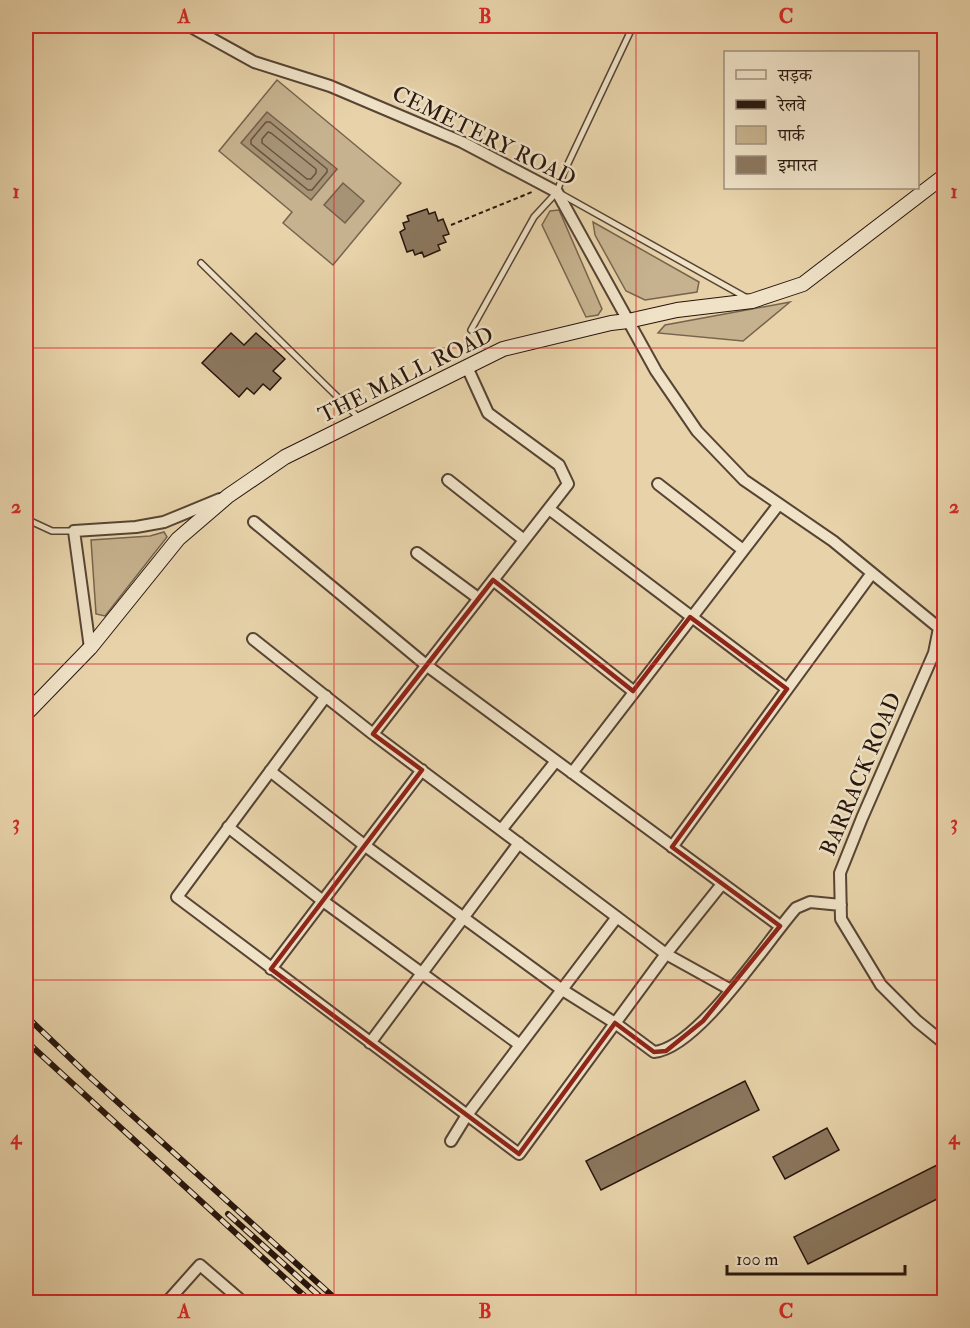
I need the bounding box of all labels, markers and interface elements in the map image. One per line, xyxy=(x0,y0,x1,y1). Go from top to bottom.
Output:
text: A xyxy=(177,4,191,29)
text: B xyxy=(478,4,492,29)
text: C xyxy=(779,4,793,29)
legend xyxy=(724,51,919,189)
text: सड़क xyxy=(777,64,813,87)
street label: CEMETERY ROAD xyxy=(388,79,580,193)
text: रेलवे xyxy=(776,94,807,117)
text: पार्क xyxy=(777,124,806,147)
text: इमारत xyxy=(777,154,818,177)
text: 1 xyxy=(12,179,20,204)
text: 1 xyxy=(950,179,958,204)
street label: THE MALL ROAD xyxy=(314,320,498,430)
text: 2 xyxy=(11,494,21,519)
text: 2 xyxy=(949,494,959,519)
street label: BARRACK ROAD xyxy=(814,688,908,860)
text: 3 xyxy=(12,810,20,835)
text: 3 xyxy=(950,810,958,835)
text: 4 xyxy=(10,1125,23,1150)
text: 4 xyxy=(948,1125,961,1150)
scale bar xyxy=(727,1238,906,1276)
text: 100 m xyxy=(736,1248,779,1271)
text: A xyxy=(177,1299,191,1324)
text: B xyxy=(478,1299,492,1324)
text: C xyxy=(779,1299,793,1324)

